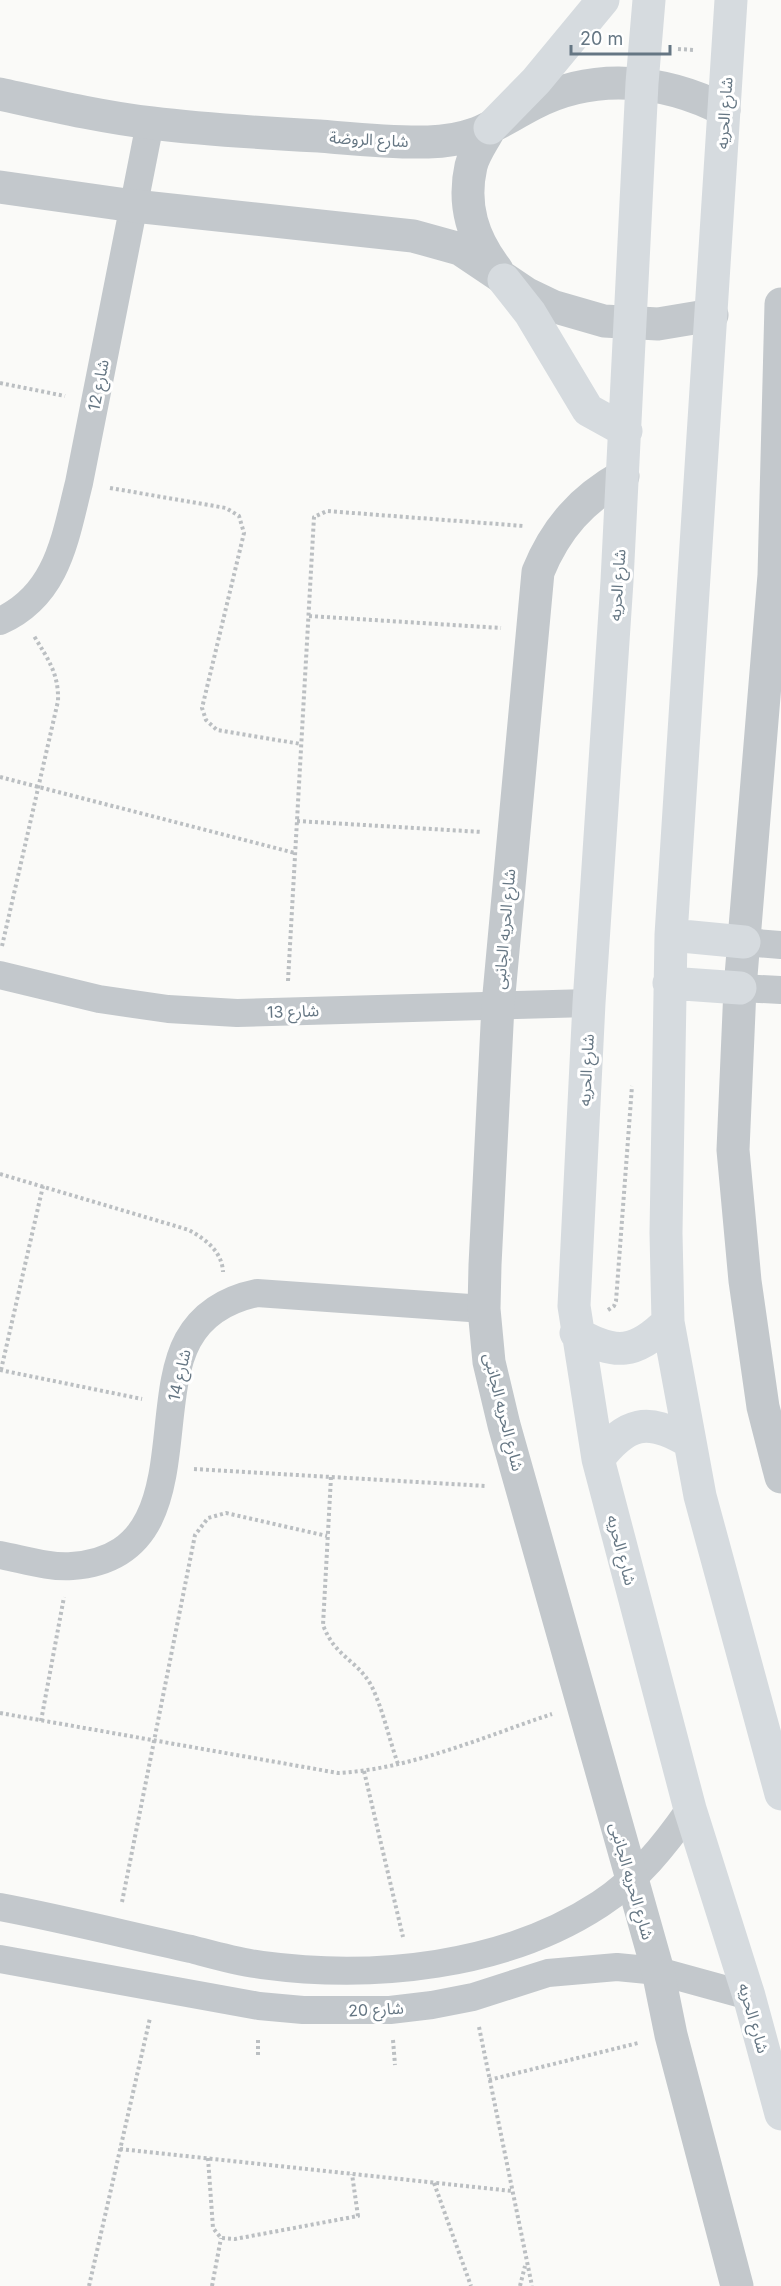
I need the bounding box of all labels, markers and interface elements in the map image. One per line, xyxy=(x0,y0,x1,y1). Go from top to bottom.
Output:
scale bar xyxy=(571,18,670,56)
text: 20 m xyxy=(580,28,623,49)
street label: شارع الحريه xyxy=(712,76,739,150)
street label: شارع الروضة xyxy=(329,127,409,154)
street label: شارع 12 xyxy=(83,358,116,413)
street label: شارع الحريه xyxy=(605,548,632,622)
street label: شارع الحريه الجانبى xyxy=(489,868,522,990)
street label: شارع 13 xyxy=(267,1000,319,1025)
street label: شارع الحريه xyxy=(574,1033,601,1107)
street label: شارع 14 xyxy=(163,1347,198,1404)
street label: شارع الحريه الجانبى xyxy=(477,1351,528,1474)
street label: شارع الحريه xyxy=(600,1513,641,1588)
street label: شارع الحريه الجانبى xyxy=(603,1820,658,1943)
street label: شارع الحريه xyxy=(732,1981,774,2056)
street label: شارع 20 xyxy=(348,1998,404,2023)

